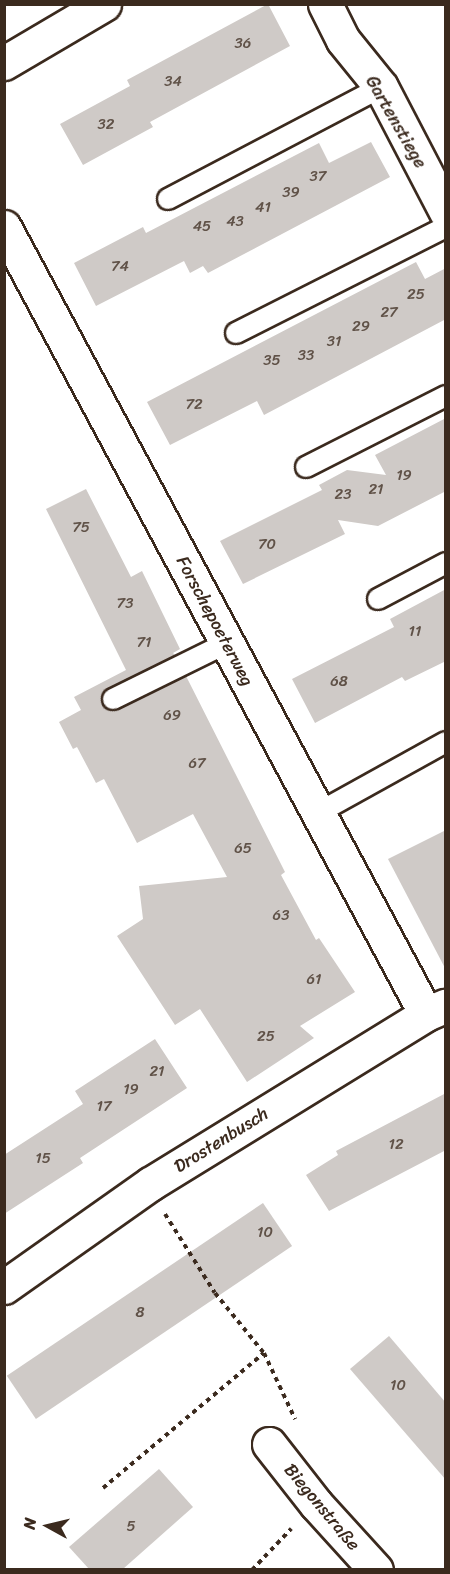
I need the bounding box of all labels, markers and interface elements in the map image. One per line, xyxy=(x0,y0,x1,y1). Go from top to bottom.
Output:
house number: 36 xyxy=(235,35,251,53)
street label: Gartenstiege xyxy=(361,72,431,172)
house number: 34 xyxy=(164,73,182,91)
house number: 32 xyxy=(98,116,114,134)
house number: 37 xyxy=(310,168,326,186)
house number: 39 xyxy=(282,184,300,202)
house number: 41 xyxy=(255,199,271,217)
house number: 43 xyxy=(226,213,244,231)
house number: 45 xyxy=(193,218,211,236)
house number: 74 xyxy=(111,258,129,276)
house number: 25 xyxy=(407,286,425,304)
house number: 27 xyxy=(380,304,398,322)
house number: 29 xyxy=(352,318,370,336)
house number: 31 xyxy=(327,333,341,351)
house number: 33 xyxy=(298,347,314,365)
house number: 35 xyxy=(263,352,281,370)
house number: 72 xyxy=(185,396,203,414)
house number: 19 xyxy=(396,467,412,485)
house number: 21 xyxy=(368,481,384,499)
house number: 23 xyxy=(335,486,351,504)
house number: 75 xyxy=(72,519,90,537)
house number: 70 xyxy=(258,536,276,554)
street label: Forschepoeterweg xyxy=(172,552,258,690)
house number: 73 xyxy=(117,595,133,613)
house number: 11 xyxy=(409,623,421,641)
house number: 71 xyxy=(137,634,151,652)
house number: 68 xyxy=(330,673,348,691)
house number: 69 xyxy=(163,707,181,725)
house number: 67 xyxy=(188,755,206,773)
house number: 65 xyxy=(234,840,252,858)
house number: 63 xyxy=(273,907,289,925)
house number: 61 xyxy=(307,971,321,989)
house number: 25 xyxy=(257,1028,275,1046)
house number: 21 xyxy=(149,1063,165,1081)
house number: 19 xyxy=(123,1081,139,1099)
house number: 17 xyxy=(97,1098,111,1116)
street label: Drostenbusch xyxy=(170,1103,272,1177)
house number: 12 xyxy=(388,1136,404,1154)
house number: 15 xyxy=(35,1150,51,1168)
house number: 10 xyxy=(257,1224,273,1242)
house number: 8 xyxy=(135,1304,145,1322)
house number: 10 xyxy=(390,1377,406,1395)
street label: Biegonstraße xyxy=(279,1459,365,1555)
north arrow xyxy=(18,1496,78,1556)
text: N xyxy=(15,1516,45,1531)
house number: 5 xyxy=(126,1518,136,1536)

